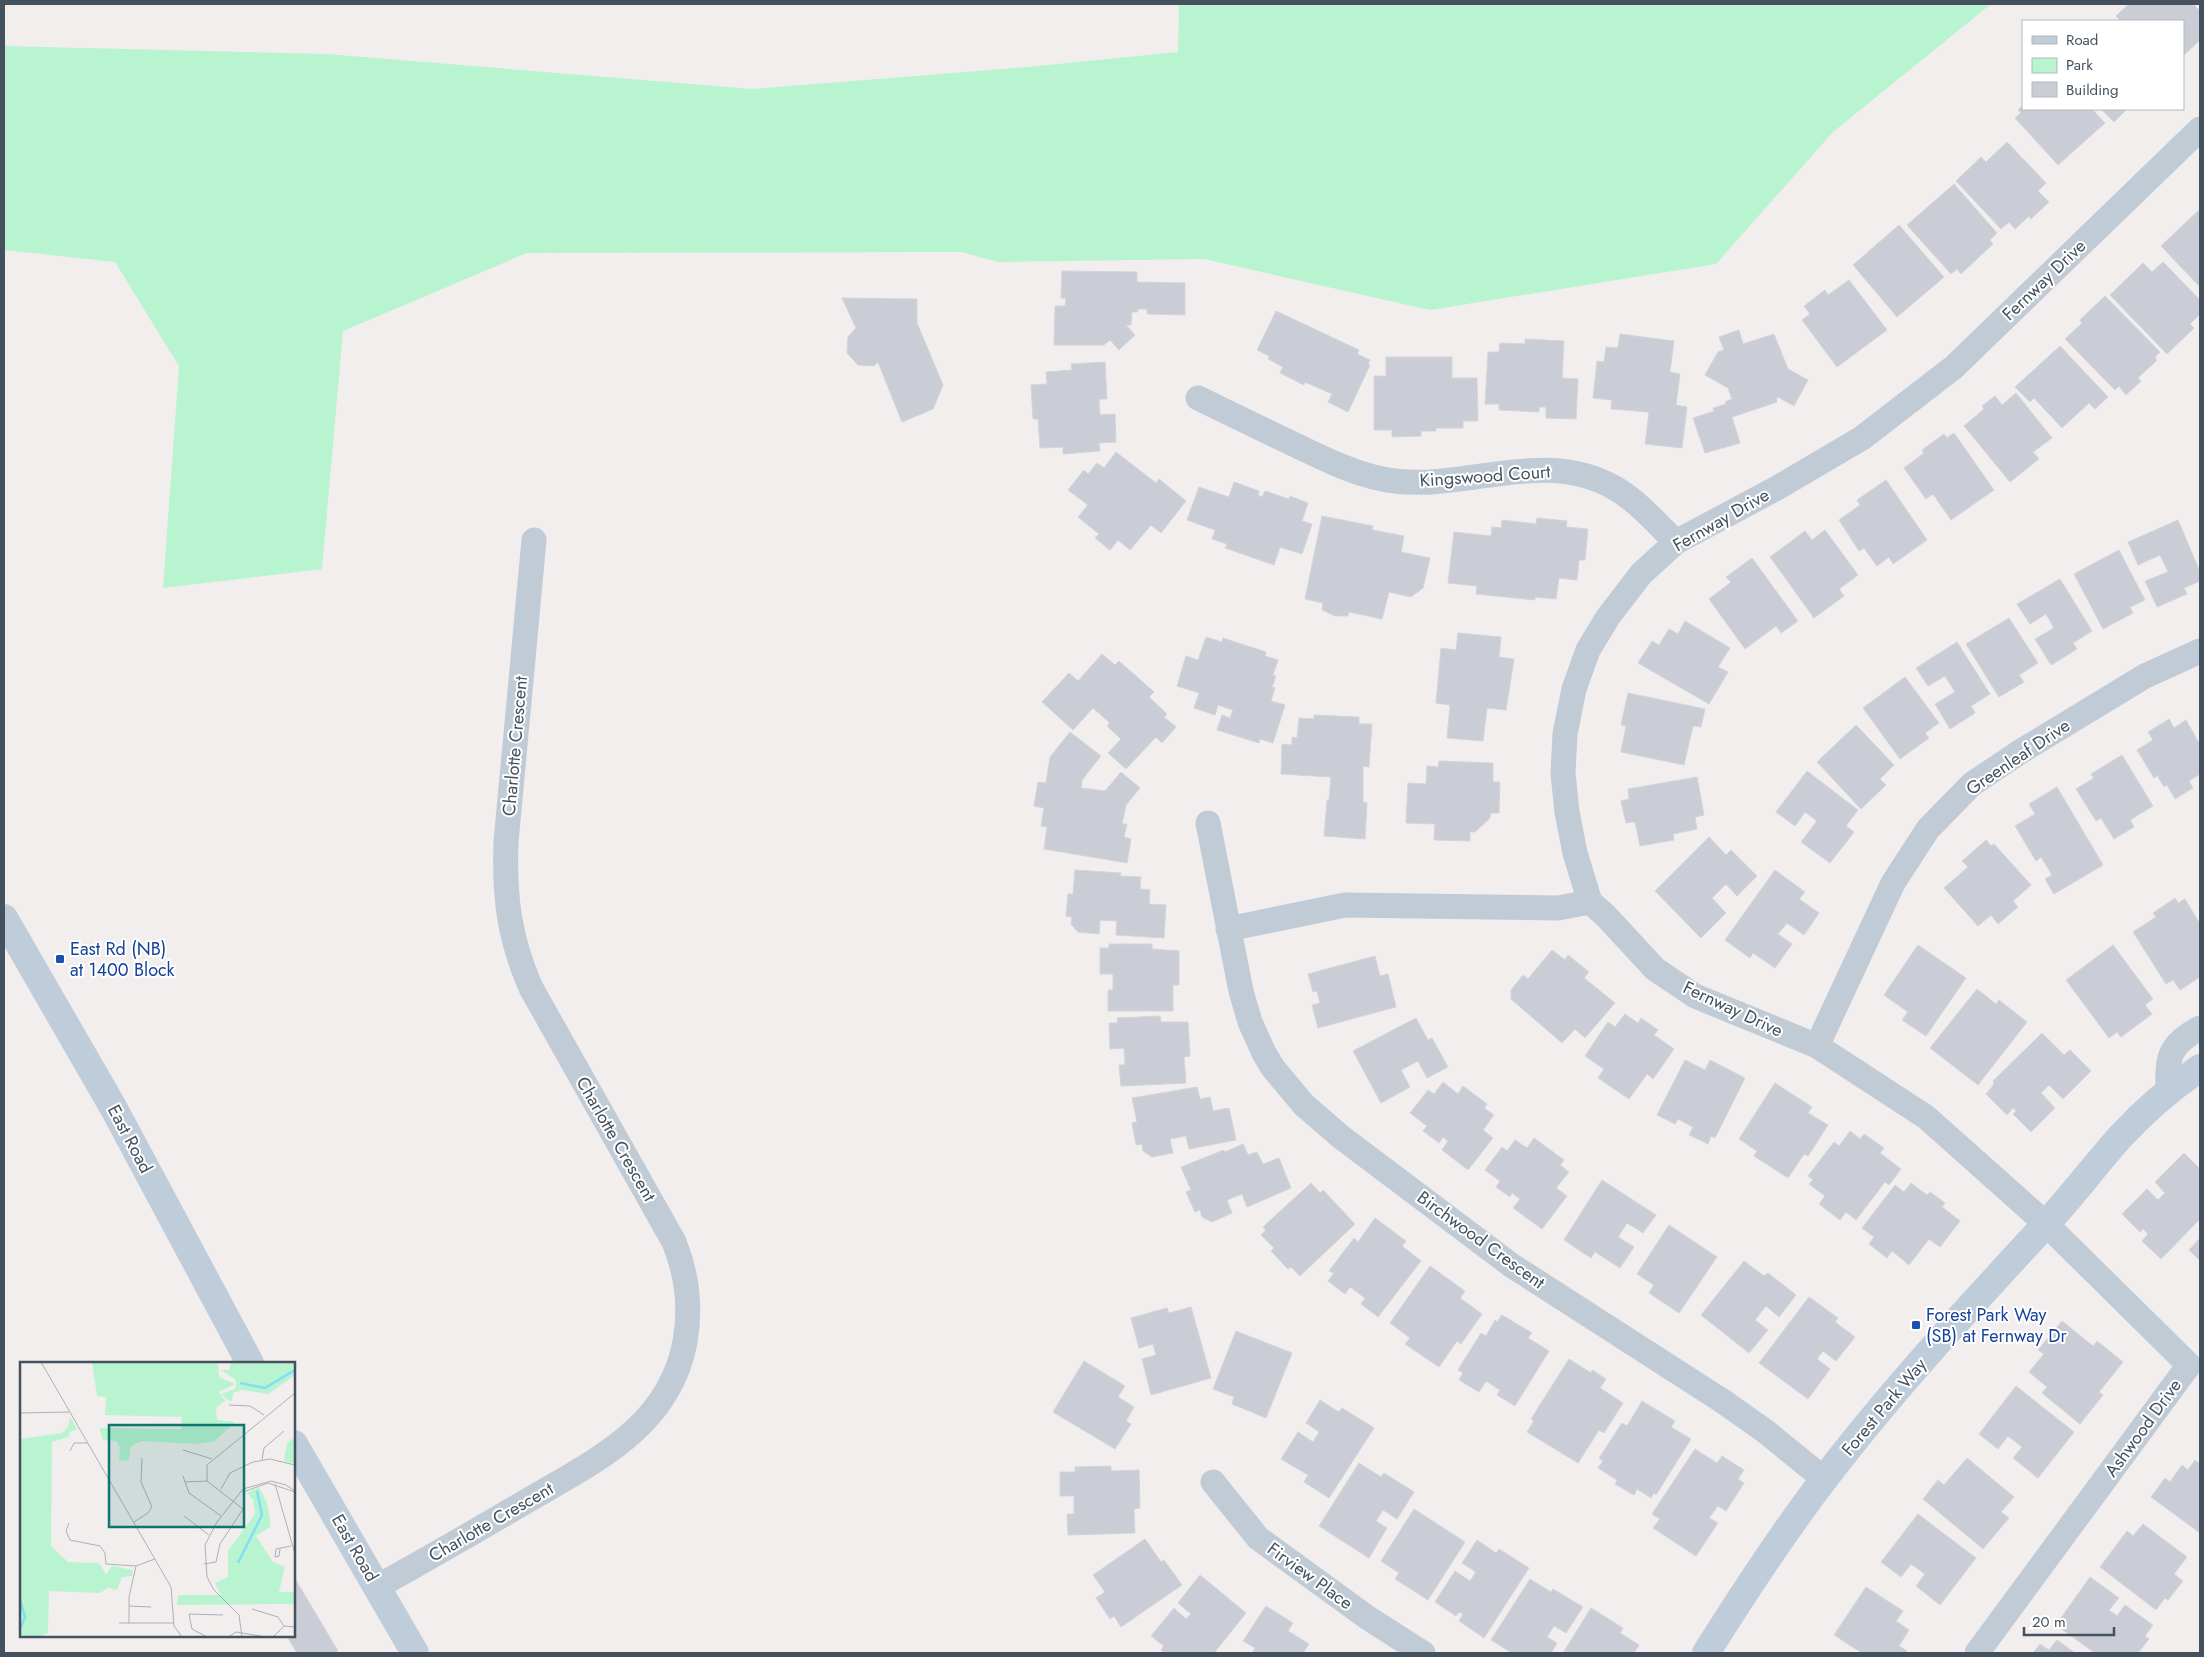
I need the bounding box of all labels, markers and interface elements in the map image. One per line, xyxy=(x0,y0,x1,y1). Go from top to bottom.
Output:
legend xyxy=(2022,20,2184,110)
text: Road xyxy=(2066,29,2098,51)
text: Park xyxy=(2066,54,2093,76)
text: Building xyxy=(2066,79,2118,101)
street label: Fernway Drive xyxy=(1996,233,2092,327)
street label: Kingswood Court xyxy=(1419,458,1552,494)
street label: Fernway Drive xyxy=(1668,482,1774,558)
street label: Charlotte Crescent xyxy=(496,674,534,817)
street label: Greenleaf Drive xyxy=(1961,713,2075,801)
place label: East Rd (NB) at 1400 Block xyxy=(70,936,175,983)
marker: East Rd (NB) at 1400 Block xyxy=(54,953,66,965)
street label: Fernway Drive xyxy=(1679,975,1787,1043)
street label: Charlotte Crescent xyxy=(570,1072,663,1207)
street label: East Road xyxy=(101,1100,159,1178)
street label: Birchwood Crescent xyxy=(1412,1185,1551,1296)
place label: Forest Park Way (SB) at Fernway Dr xyxy=(1926,1302,2067,1349)
marker: Forest Park Way (SB) at Fernway Dr xyxy=(1910,1319,1922,1331)
street label: Forest Park Way xyxy=(1835,1352,1933,1461)
inset map xyxy=(20,1362,295,1637)
street label: Ashwood Drive xyxy=(2098,1374,2188,1482)
street label: Charlotte Crescent xyxy=(424,1475,559,1568)
street label: East Road xyxy=(325,1509,385,1587)
street label: Firview Place xyxy=(1262,1536,1358,1616)
scale bar xyxy=(2024,1604,2114,1636)
text: 20 m xyxy=(2032,1611,2066,1633)

